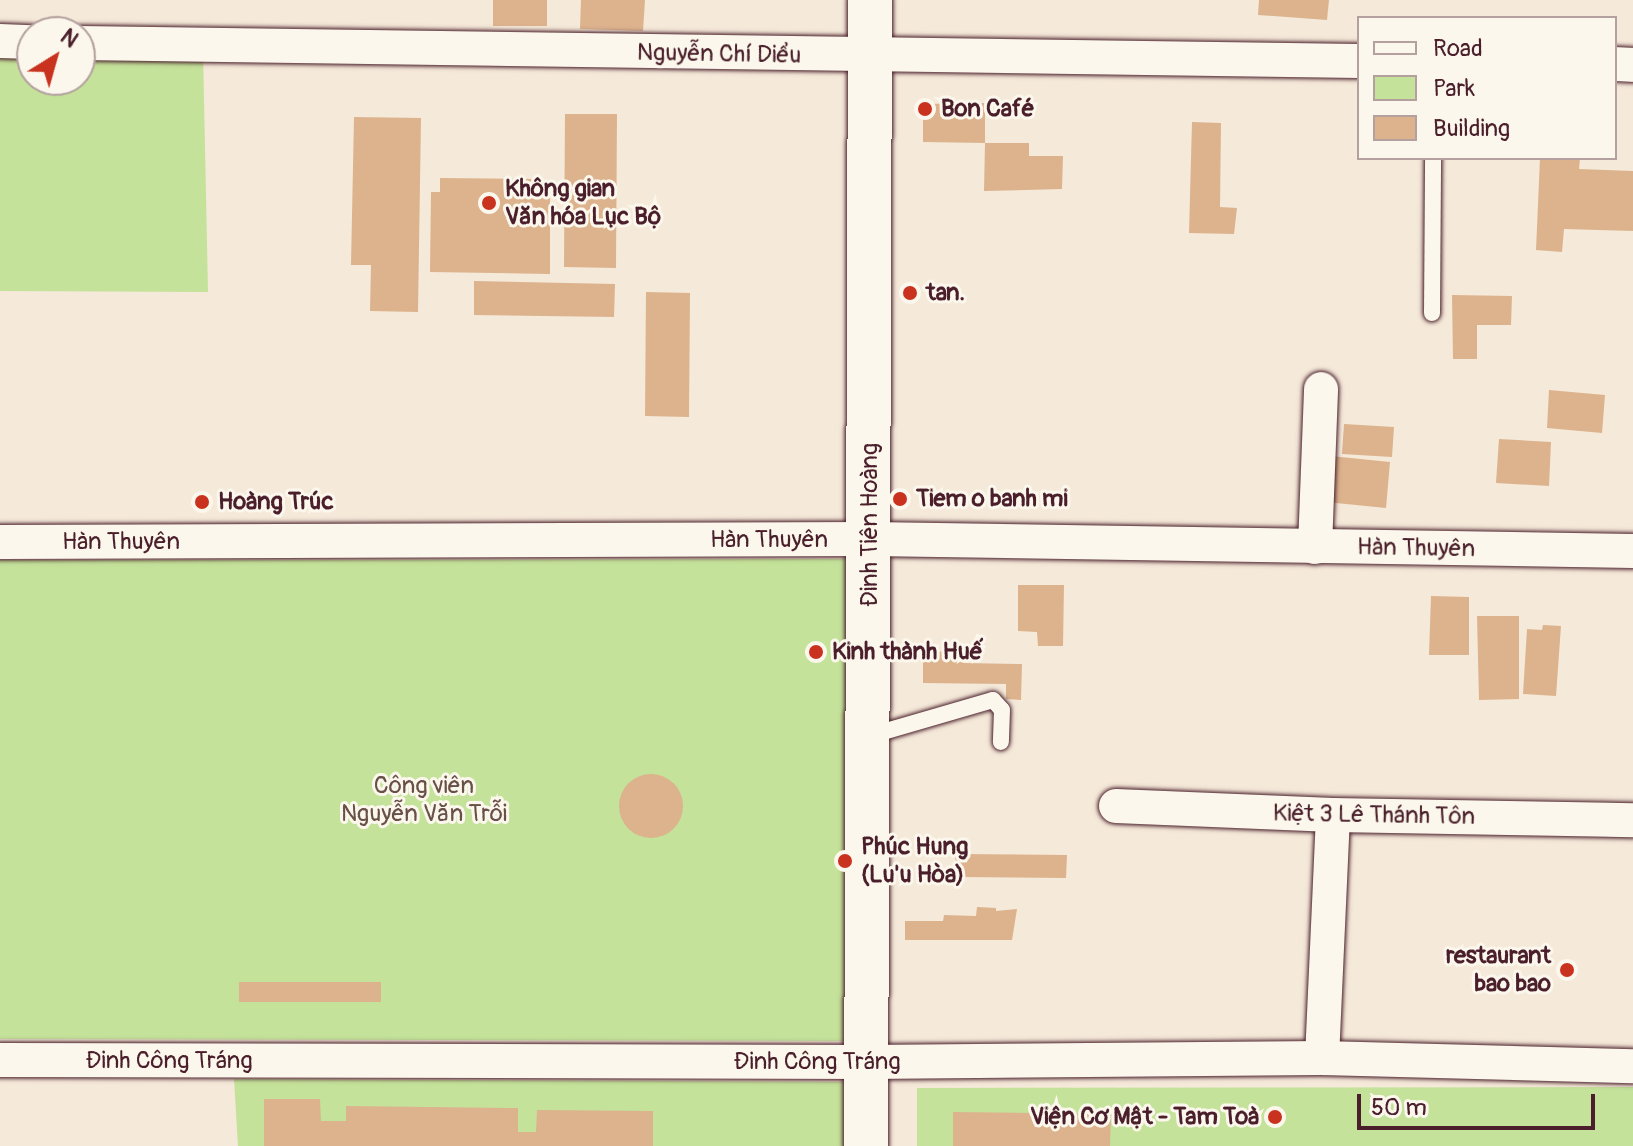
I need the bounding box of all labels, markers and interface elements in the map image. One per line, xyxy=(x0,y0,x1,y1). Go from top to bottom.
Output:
north arrow xyxy=(16,16,96,96)
legend xyxy=(1357,16,1617,160)
text: N xyxy=(55,23,84,54)
text: Road xyxy=(1433,34,1483,63)
street label: Nguyễn Chí Diểu xyxy=(637,38,801,70)
text: Park xyxy=(1433,74,1475,103)
place label: Bon Café xyxy=(941,95,1035,123)
marker: Bon Café xyxy=(916,100,934,118)
text: Building xyxy=(1433,114,1510,143)
place label: Không gian Văn hóa Lục Bộ xyxy=(505,175,661,231)
marker: Không gian Văn hóa Lục Bộ xyxy=(480,194,498,212)
place label: tan. xyxy=(926,279,965,307)
marker: tan. xyxy=(901,284,919,302)
street label: Đinh Tiên Hoàng xyxy=(856,443,884,607)
place label: Tiem o banh mi xyxy=(916,485,1068,513)
place label: Hoàng Trúc xyxy=(218,488,334,516)
marker: Tiem o banh mi xyxy=(891,490,909,508)
marker: Hoàng Trúc xyxy=(193,493,211,511)
street label: Hàn Thuyên xyxy=(710,526,828,554)
street label: Hàn Thuyên xyxy=(62,528,180,556)
street label: Hàn Thuyên xyxy=(1357,533,1475,563)
place label: Kinh thành Huế xyxy=(832,638,982,666)
marker: Kinh thành Huế xyxy=(807,643,825,661)
park label: Công viên Nguyễn Văn Trỗi xyxy=(341,772,507,828)
street label: Kiệt 3 Lê Thánh Tôn xyxy=(1273,799,1475,831)
place label: Phúc Hung (Lu'u Hòa) xyxy=(861,833,968,889)
marker: Phúc Hung (Lu'u Hòa) xyxy=(836,852,854,870)
place label: restaurant bao bao xyxy=(1446,942,1551,998)
marker: restaurant bao bao xyxy=(1558,961,1576,979)
street label: Đinh Công Tráng xyxy=(85,1047,253,1075)
street label: Đinh Công Tráng xyxy=(733,1048,901,1076)
scale bar xyxy=(1361,1078,1599,1128)
text: 50 m xyxy=(1371,1093,1427,1122)
place label: Viện Cơ Mật - Tam Toà xyxy=(1030,1103,1259,1131)
marker: Viện Cơ Mật - Tam Toà xyxy=(1266,1108,1284,1126)

